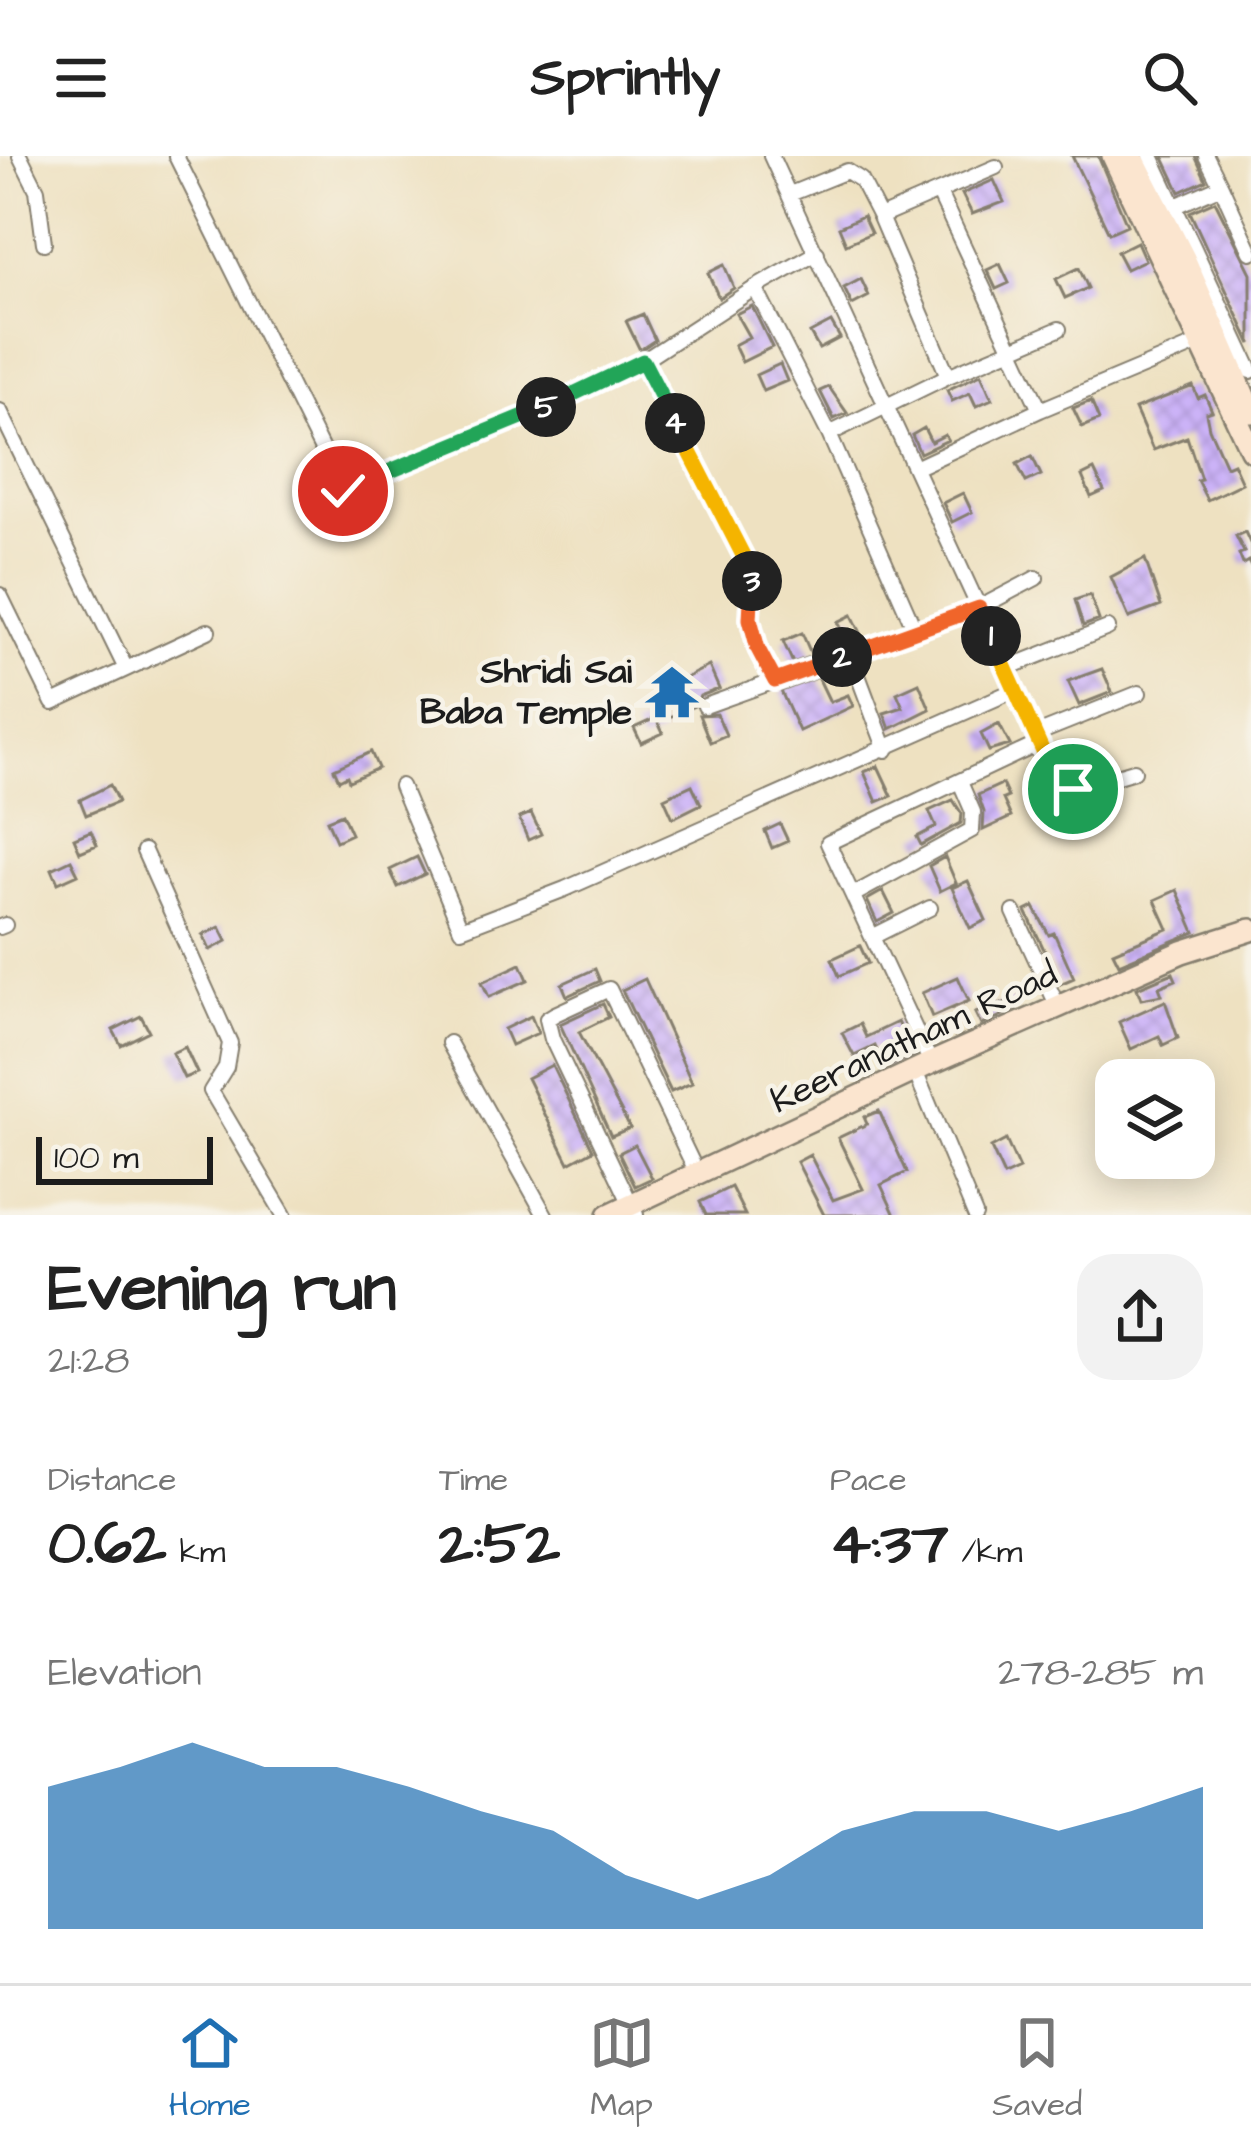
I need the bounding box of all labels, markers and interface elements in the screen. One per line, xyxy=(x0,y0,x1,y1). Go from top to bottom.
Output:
text: Sprintly xyxy=(531,41,720,116)
icon: menu xyxy=(48,45,114,111)
icon: search xyxy=(1137,45,1203,111)
pin: 5 xyxy=(516,377,576,437)
text: 5 xyxy=(534,384,558,430)
pin: 4 xyxy=(645,393,705,453)
text: 4 xyxy=(664,400,686,446)
pin xyxy=(292,440,394,542)
icon: check xyxy=(310,458,376,524)
pin: 3 xyxy=(722,551,782,611)
text: 3 xyxy=(744,558,760,604)
pin: 1 xyxy=(961,606,1021,666)
text: 1 xyxy=(989,613,993,659)
pin: 2 xyxy=(812,627,872,687)
text: 2 xyxy=(833,634,851,680)
place label: Shridi Sai Baba Temple xyxy=(420,646,633,738)
temple icon: Shridi Sai Baba Temple xyxy=(643,663,701,721)
pin xyxy=(1022,738,1124,840)
icon: arrive xyxy=(1040,756,1106,822)
street label: Keeranatham Road xyxy=(762,949,1066,1127)
map controls xyxy=(1095,1059,1215,1179)
button: layers xyxy=(1095,1059,1215,1179)
scale bar xyxy=(36,1131,213,1184)
text: 100 m xyxy=(54,1135,139,1181)
text: Evening run xyxy=(48,1244,396,1336)
button: share xyxy=(1077,1254,1203,1380)
text: 21:28 xyxy=(48,1335,129,1389)
text: Distance xyxy=(48,1457,176,1503)
text: Time xyxy=(439,1457,508,1503)
text: Pace xyxy=(830,1457,907,1503)
text: 0.62 xyxy=(48,1503,166,1586)
text: 2:52 xyxy=(439,1503,560,1586)
text: 4:37 xyxy=(830,1503,948,1586)
text: km xyxy=(166,1529,225,1575)
text: /km xyxy=(948,1529,1023,1575)
text: Elevation xyxy=(48,1647,202,1701)
text: 278–285 m xyxy=(998,1647,1203,1701)
tab: Home xyxy=(169,2010,251,2128)
tab: Map xyxy=(589,2010,655,2128)
tab: Saved xyxy=(992,2010,1082,2128)

